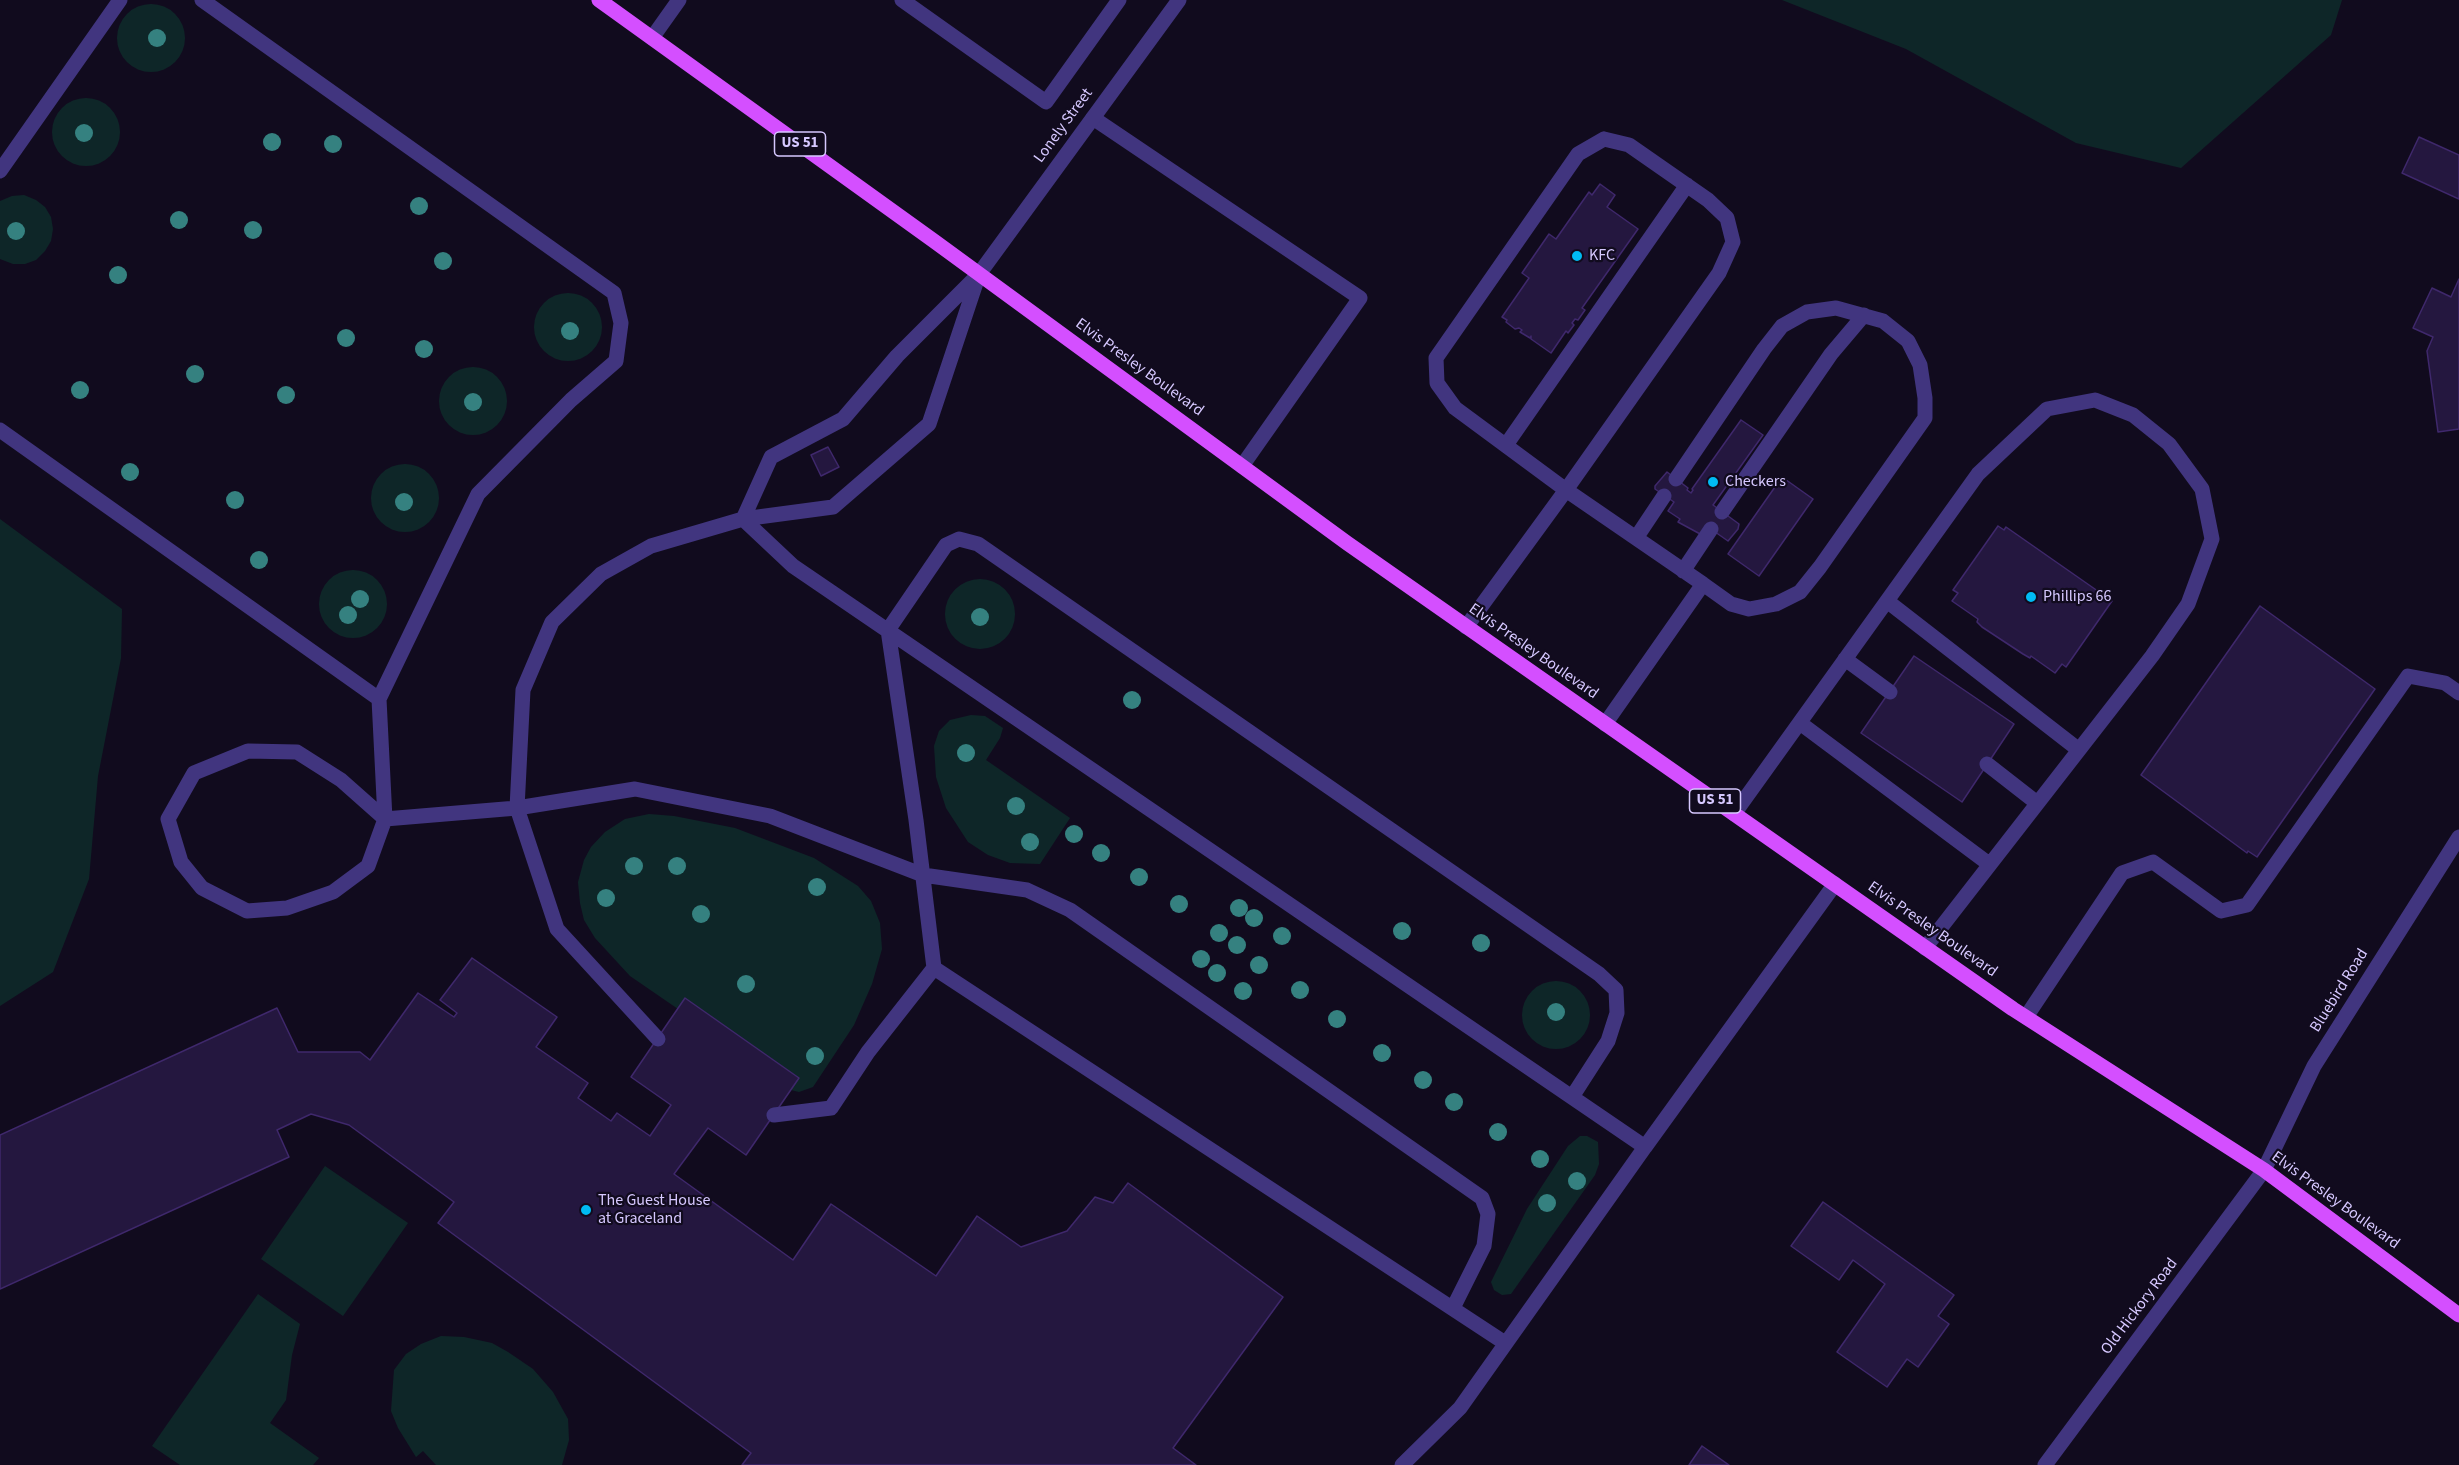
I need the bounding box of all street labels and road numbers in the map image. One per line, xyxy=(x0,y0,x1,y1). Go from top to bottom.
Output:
street label: Lonely Street xyxy=(1030,85,1098,167)
road number: US 51 xyxy=(774,132,826,156)
street label: Elvis Presley Boulevard xyxy=(1071,315,1207,421)
street label: Elvis Presley Boulevard xyxy=(1464,600,1602,704)
road number: US 51 xyxy=(1690,789,1740,813)
street label: Elvis Presley Boulevard xyxy=(1863,878,2001,982)
street label: Bluebird Road xyxy=(2307,946,2373,1036)
street label: Elvis Presley Boulevard xyxy=(2267,1148,2403,1254)
street label: Old Hickory Road xyxy=(2098,1255,2182,1359)

